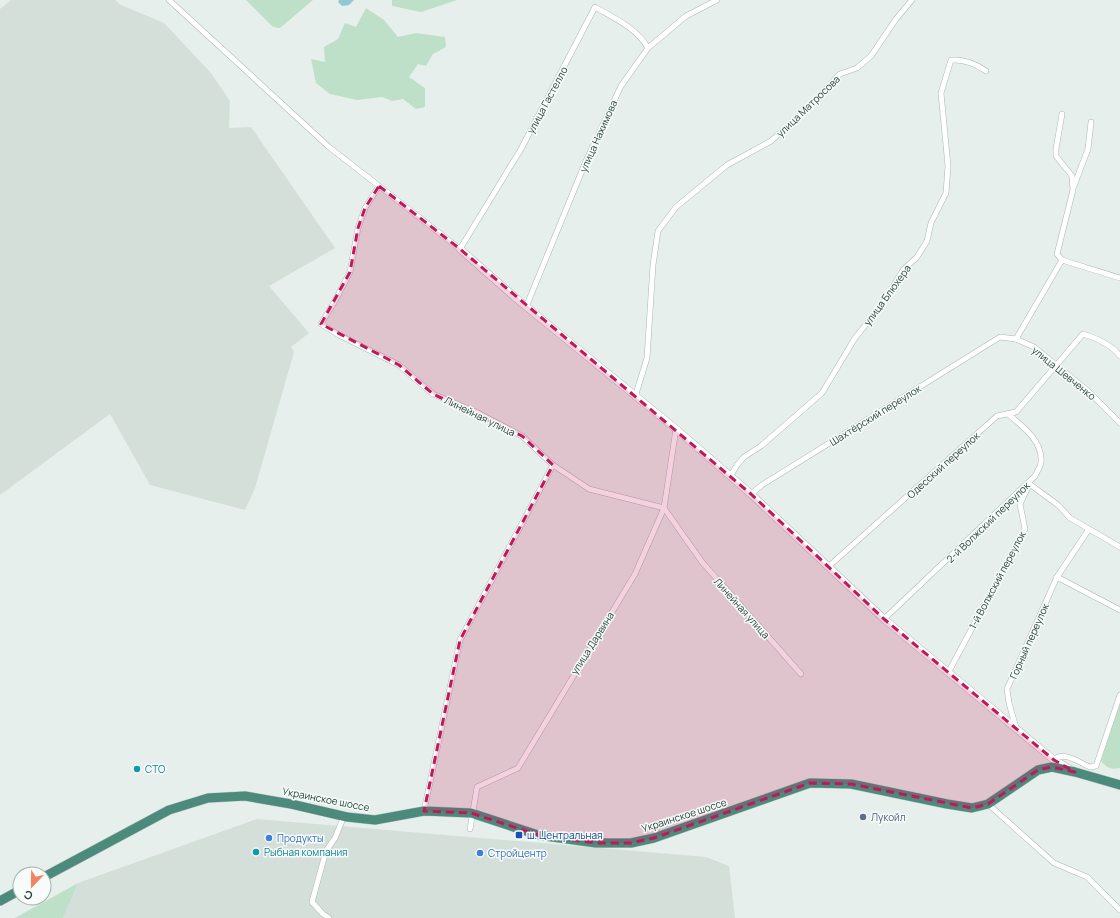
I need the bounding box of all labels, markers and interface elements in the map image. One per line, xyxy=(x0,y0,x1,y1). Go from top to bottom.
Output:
street label: улица Гастелло xyxy=(523,64,571,136)
street label: улица Матросова xyxy=(773,72,843,140)
street label: улица Нахимова xyxy=(576,98,620,174)
street label: улица Блюхера xyxy=(860,262,914,328)
street label: улица Шевченко xyxy=(1029,343,1099,403)
street label: Шахтёрский переулок xyxy=(827,381,924,449)
street label: Линейная улица xyxy=(442,393,518,439)
street label: Одесский переулок xyxy=(904,428,983,501)
street label: 2-й Волжский переулок xyxy=(943,478,1034,566)
street label: 1-й Волжский переулок xyxy=(965,528,1029,631)
street label: Линейная улица xyxy=(711,575,773,641)
street label: Горный переулок xyxy=(1006,600,1052,681)
street label: улица Дарвина xyxy=(567,609,617,677)
place label: СТО xyxy=(145,762,165,776)
marker: СТО xyxy=(132,764,142,774)
street label: Украинское шоссе xyxy=(281,784,371,814)
street label: Украинское шоссе xyxy=(640,795,728,835)
place label: Лукойл xyxy=(871,810,906,824)
marker: Лукойл xyxy=(858,812,868,822)
place label: ш. Центральная xyxy=(527,828,603,842)
marker: ш. Центральная xyxy=(514,830,524,840)
place label: Продукты xyxy=(277,831,324,845)
marker: Продукты xyxy=(264,833,274,843)
place label: Рыбная компания xyxy=(264,845,348,859)
place label: Стройцентр xyxy=(488,846,547,860)
marker: Рыбная компания xyxy=(251,847,261,857)
marker: Стройцентр xyxy=(475,848,485,858)
north arrow xyxy=(12,866,52,906)
text: С xyxy=(21,887,35,904)

